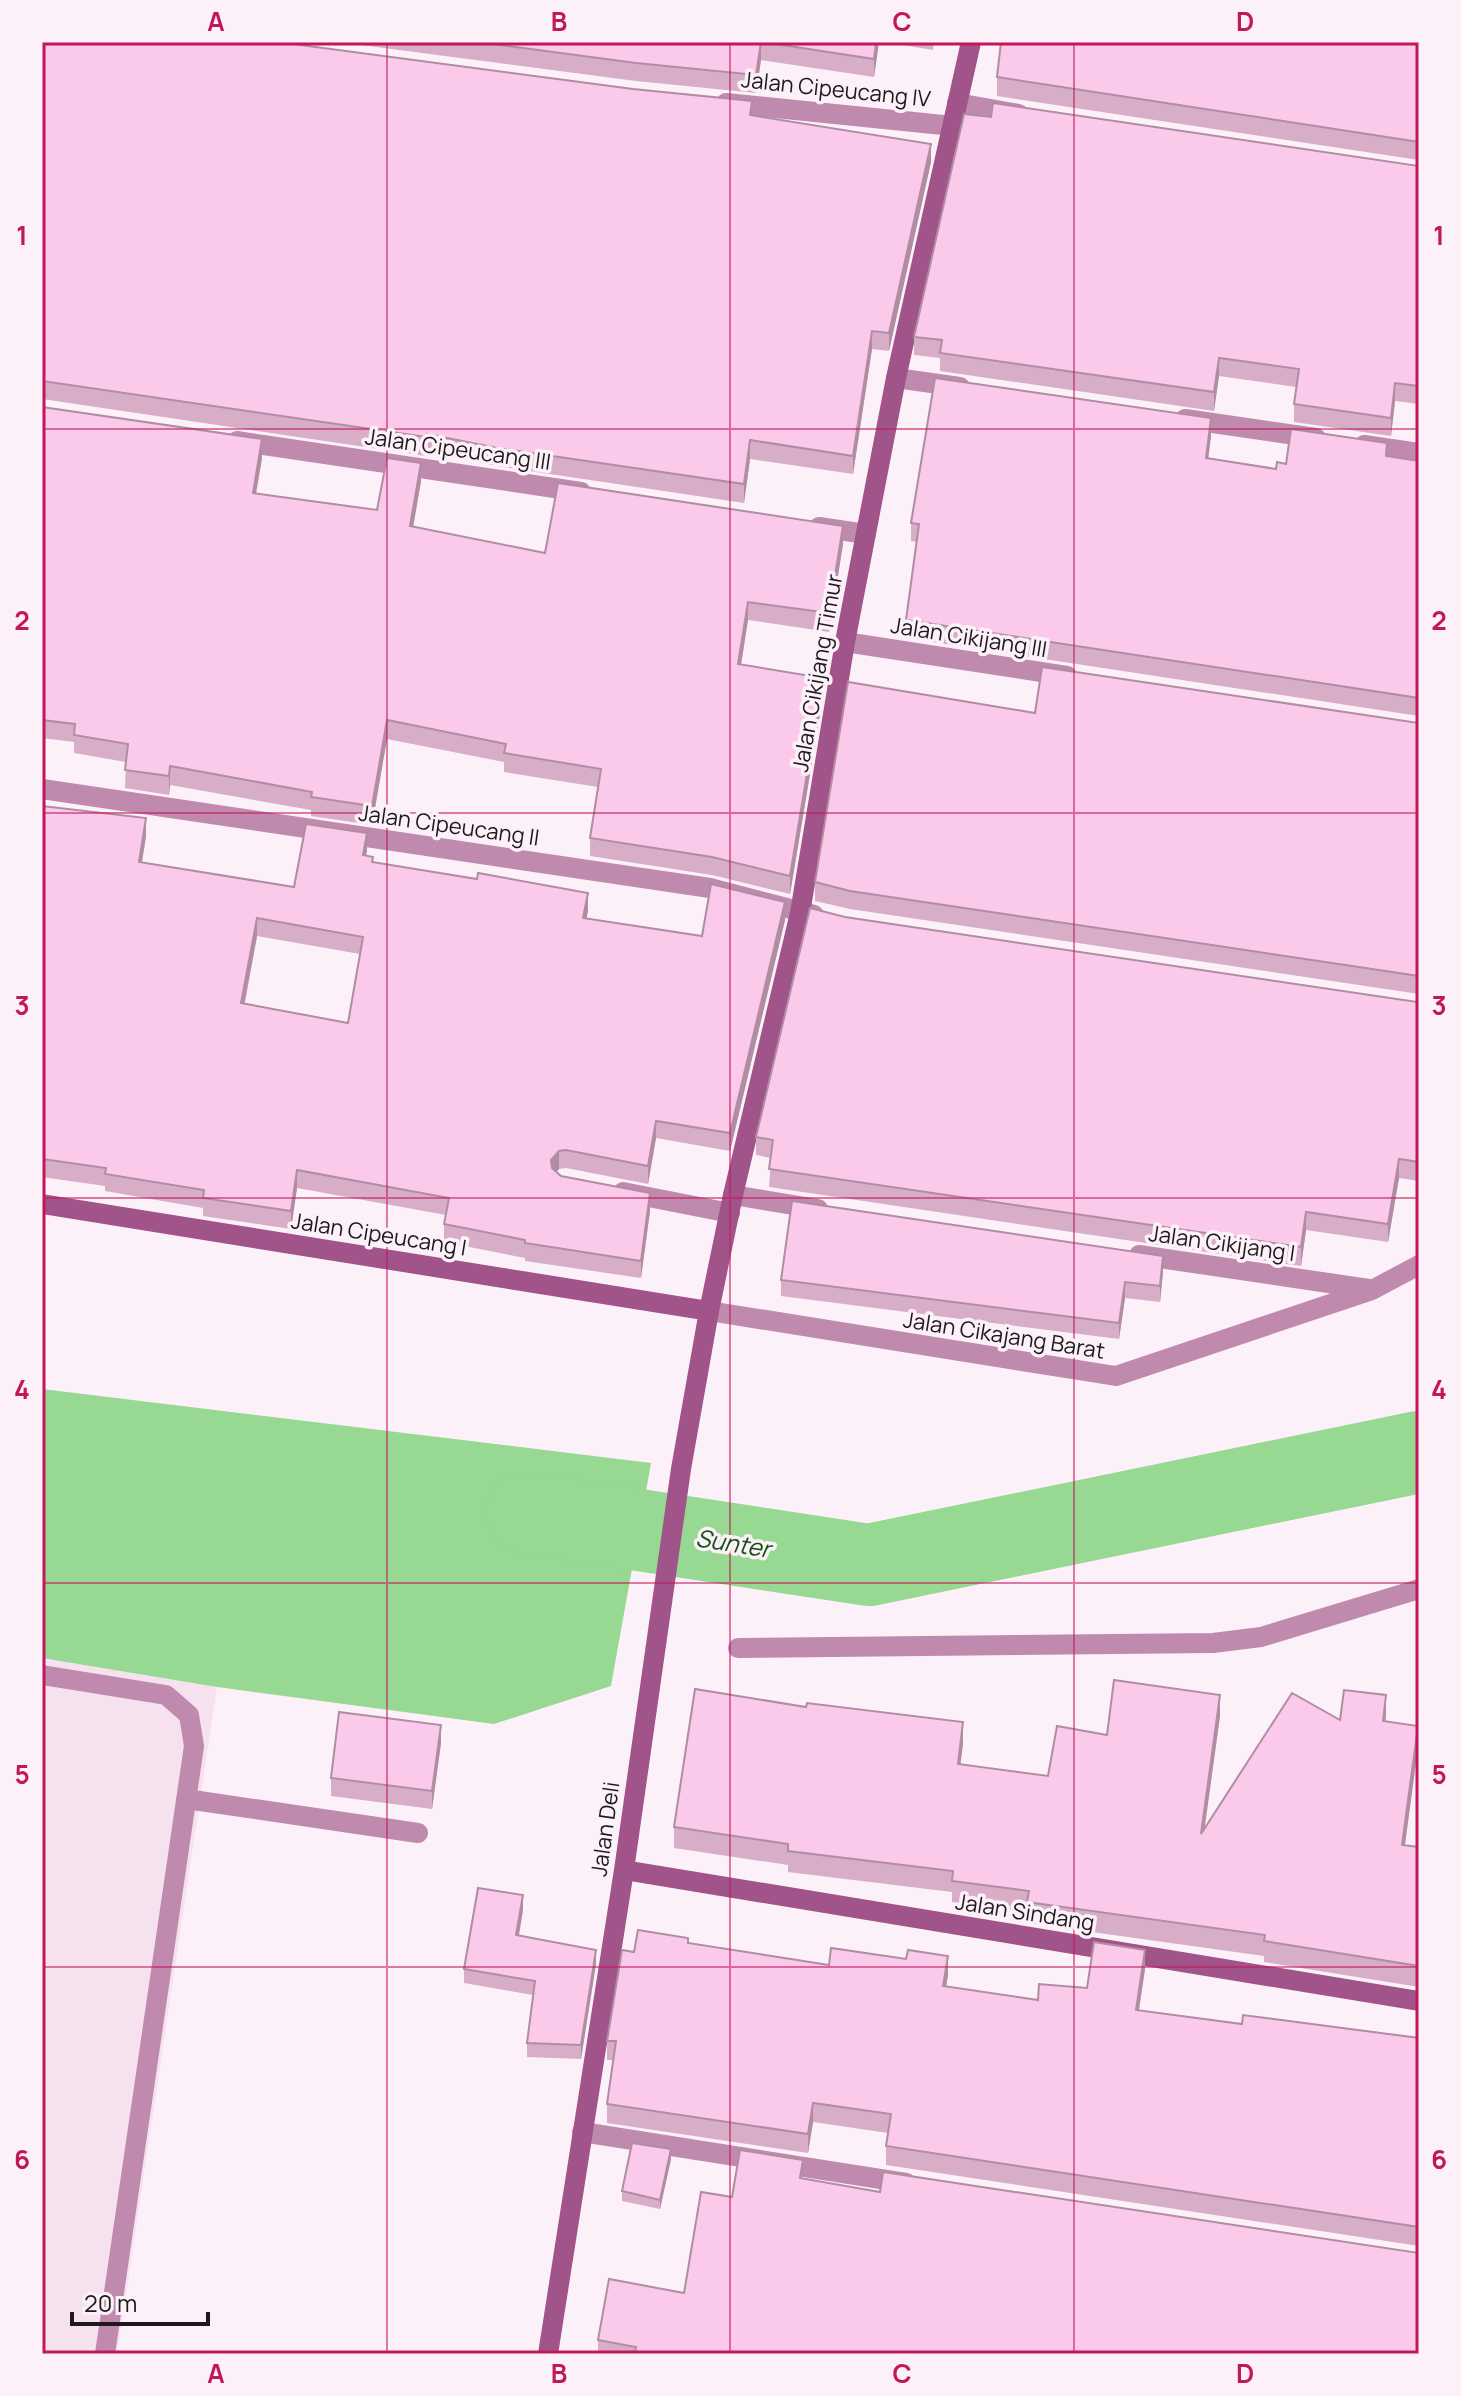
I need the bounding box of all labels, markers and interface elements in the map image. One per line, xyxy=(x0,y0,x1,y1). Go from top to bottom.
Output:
text: A xyxy=(207,3,225,39)
text: B xyxy=(551,3,567,39)
text: C xyxy=(892,3,912,39)
text: D xyxy=(1236,3,1254,39)
street label: Jalan Cipeucang IV xyxy=(740,64,933,114)
text: 1 xyxy=(16,217,28,253)
text: 1 xyxy=(1433,217,1445,253)
street label: Jalan Cipeucang III xyxy=(363,421,553,477)
street label: Jalan Cikijang Timur xyxy=(785,572,849,774)
text: 2 xyxy=(14,602,30,638)
text: 2 xyxy=(1431,602,1447,638)
street label: Jalan Cikijang III xyxy=(889,610,1049,664)
street label: Jalan Cipeucang II xyxy=(357,797,541,853)
text: 3 xyxy=(14,987,30,1023)
text: 3 xyxy=(1431,987,1447,1023)
street label: Jalan Cipeucang I xyxy=(289,1205,469,1263)
street label: Jalan Cikijang I xyxy=(1147,1218,1297,1268)
street label: Jalan Cikajang Barat xyxy=(901,1304,1107,1366)
text: 4 xyxy=(14,1371,30,1407)
text: 4 xyxy=(1431,1371,1447,1407)
water label: Sunter xyxy=(694,1520,776,1565)
text: 5 xyxy=(14,1756,30,1792)
text: 5 xyxy=(1431,1756,1447,1792)
street label: Jalan Deli xyxy=(584,1780,626,1878)
street label: Jalan Sindang xyxy=(953,1886,1097,1938)
text: 6 xyxy=(14,2141,30,2177)
text: 6 xyxy=(1431,2141,1447,2177)
scale bar xyxy=(72,2276,208,2326)
text: 20 m xyxy=(84,2286,137,2319)
text: A xyxy=(207,2355,225,2391)
text: B xyxy=(551,2355,567,2391)
text: C xyxy=(892,2355,912,2391)
text: D xyxy=(1236,2355,1254,2391)

